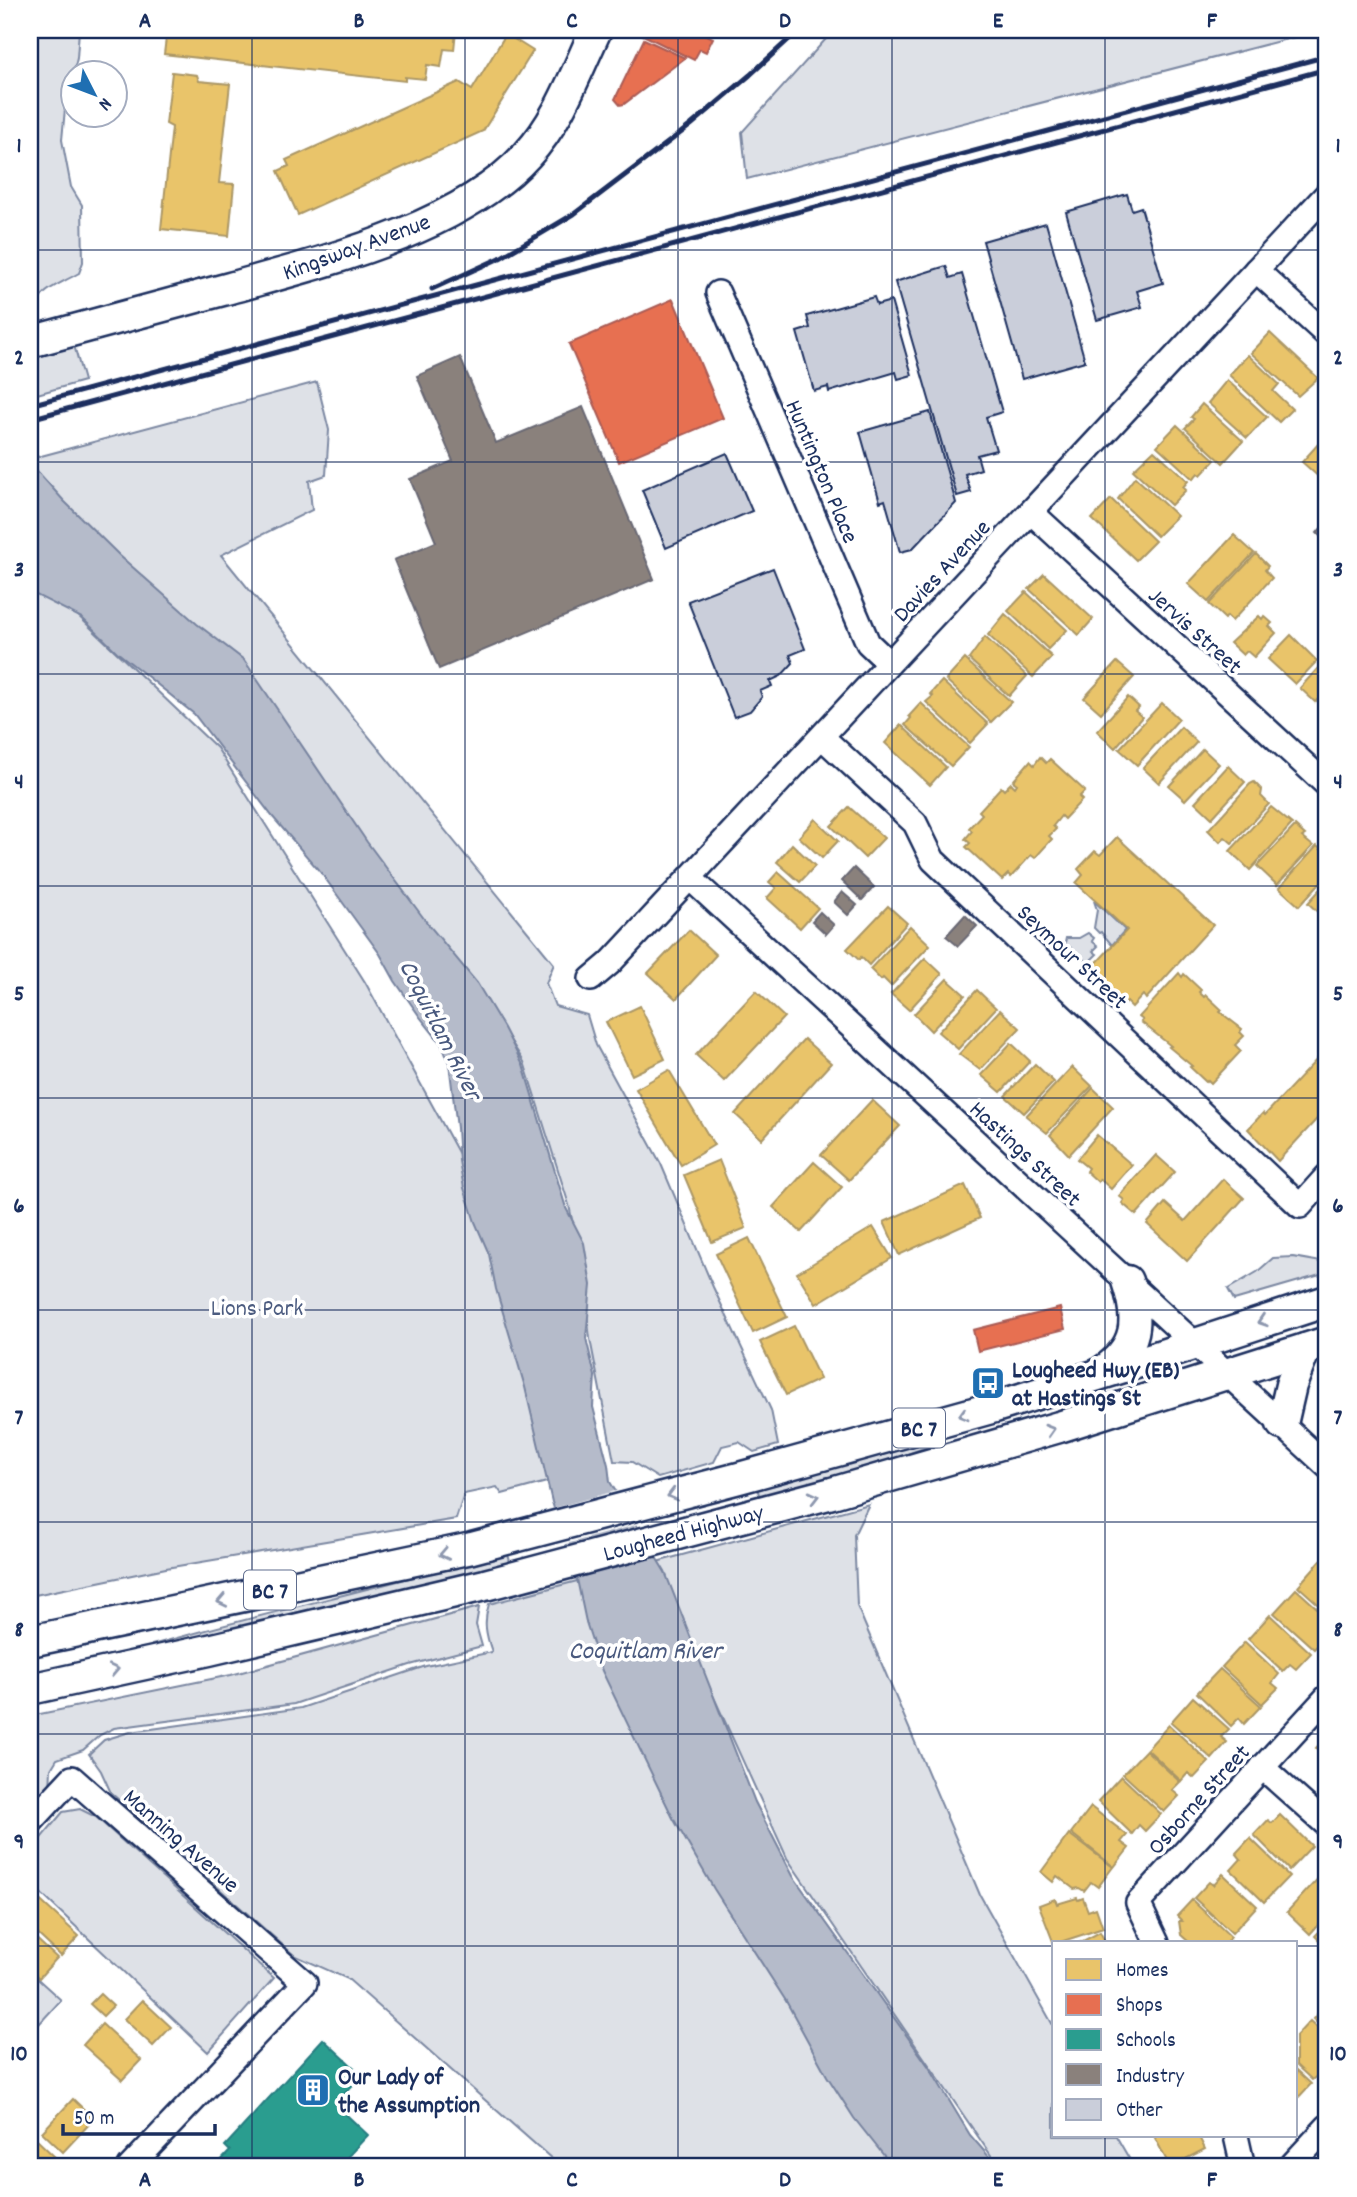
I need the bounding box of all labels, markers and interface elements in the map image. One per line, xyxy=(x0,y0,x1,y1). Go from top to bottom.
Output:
text: A xyxy=(139,6,151,39)
text: B xyxy=(354,6,365,39)
text: C xyxy=(566,6,578,39)
text: D xyxy=(779,6,791,39)
text: E xyxy=(993,6,1004,39)
text: F xyxy=(1207,6,1218,39)
north arrow xyxy=(60,60,130,130)
text: N xyxy=(91,91,117,116)
text: 1 xyxy=(16,131,22,164)
text: 1 xyxy=(1335,131,1341,164)
street label: Kingsway Avenue xyxy=(278,206,436,291)
text: 2 xyxy=(14,343,24,376)
text: 2 xyxy=(1333,343,1343,376)
street label: Huntington Place xyxy=(775,395,866,549)
street label: Davies Avenue xyxy=(886,513,1000,631)
text: 3 xyxy=(14,555,24,588)
text: 3 xyxy=(1333,555,1343,588)
street label: Jervis Street xyxy=(1139,581,1249,684)
text: 4 xyxy=(14,767,24,800)
text: 4 xyxy=(1333,767,1343,800)
street label: Seymour Street xyxy=(1008,898,1134,1019)
water label: Coquitlam River xyxy=(388,954,492,1110)
text: 5 xyxy=(14,979,24,1012)
text: 5 xyxy=(1333,979,1343,1012)
street label: Hastings Street xyxy=(960,1094,1088,1216)
text: 6 xyxy=(13,1191,25,1224)
text: 6 xyxy=(1332,1191,1344,1224)
park label: Lions Park xyxy=(211,1293,303,1327)
one-way arrow xyxy=(1256,1312,1268,1327)
place label: Lougheed Hwy (EB) at Hastings St xyxy=(1012,1355,1179,1417)
bus stop icon: Lougheed Hwy (EB) at Hastings St xyxy=(969,1364,1007,1402)
text: 7 xyxy=(15,1403,24,1436)
text: 7 xyxy=(1334,1403,1343,1436)
one-way arrow xyxy=(958,1407,970,1422)
road number: BC 7 xyxy=(893,1408,945,1448)
one-way arrow xyxy=(1044,1424,1056,1438)
one-way arrow xyxy=(667,1487,679,1501)
one-way arrow xyxy=(808,1491,820,1506)
street label: Lougheed Highway xyxy=(600,1497,769,1573)
one-way arrow xyxy=(438,1545,450,1560)
road number: BC 7 xyxy=(244,1570,296,1610)
one-way arrow xyxy=(216,1592,228,1607)
text: 8 xyxy=(14,1615,24,1648)
text: 8 xyxy=(1333,1615,1343,1648)
water label: Coquitlam River xyxy=(568,1634,725,1671)
one-way arrow xyxy=(108,1664,120,1679)
street label: Osborne Street xyxy=(1141,1738,1260,1864)
street label: Manning Avenue xyxy=(114,1782,246,1903)
text: 9 xyxy=(14,1827,24,1860)
text: 9 xyxy=(1333,1827,1343,1860)
legend xyxy=(1052,1941,1298,2138)
text: Homes xyxy=(1116,1957,1169,1987)
text: Shops xyxy=(1116,1992,1163,2022)
text: Schools xyxy=(1116,2027,1176,2057)
text: 10 xyxy=(10,2039,28,2072)
text: 10 xyxy=(1329,2039,1347,2072)
place label: Our Lady of the Assumption xyxy=(338,2062,480,2124)
text: Industry xyxy=(1116,2063,1184,2093)
building icon: Our Lady of the Assumption xyxy=(294,2071,332,2109)
scale bar xyxy=(63,2092,215,2136)
text: Other xyxy=(1116,2097,1163,2127)
text: 50 m xyxy=(74,2105,114,2135)
text: A xyxy=(139,2165,151,2197)
text: B xyxy=(354,2165,365,2197)
text: C xyxy=(566,2165,578,2197)
text: D xyxy=(779,2165,791,2197)
text: E xyxy=(993,2165,1004,2197)
text: F xyxy=(1207,2165,1218,2197)

